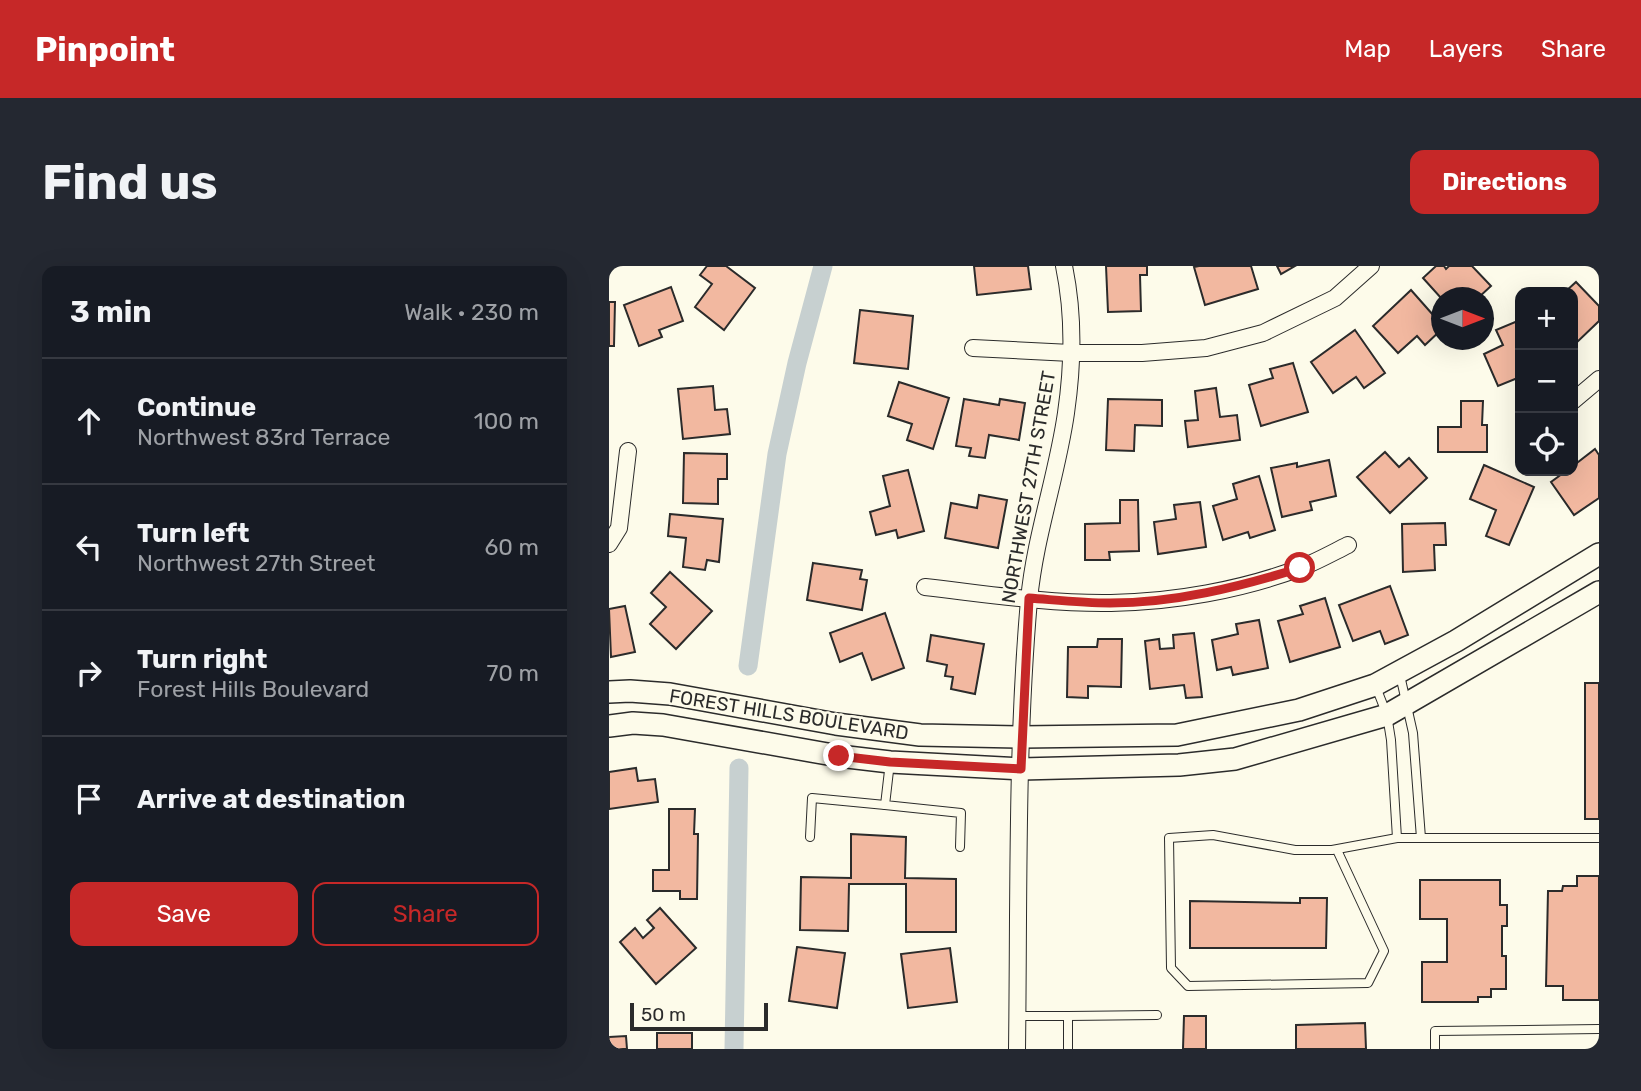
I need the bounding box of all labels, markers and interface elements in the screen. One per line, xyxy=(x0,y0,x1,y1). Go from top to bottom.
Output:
text: Pinpoint xyxy=(35,30,175,69)
text: Map xyxy=(1344,35,1391,63)
text: Layers xyxy=(1429,35,1503,63)
text: Share xyxy=(1541,35,1606,63)
button: Directions xyxy=(1410,150,1599,214)
text: Find us xyxy=(42,153,218,211)
north arrow xyxy=(1431,287,1494,350)
map controls xyxy=(1515,287,1578,476)
button: + xyxy=(1515,287,1578,350)
text: 3 min xyxy=(70,294,152,330)
text: Walk · 230 m xyxy=(404,298,539,326)
button: − xyxy=(1515,350,1578,413)
street label: NORTHWEST 27TH STREET xyxy=(997,369,1060,605)
text: Continue xyxy=(137,392,256,423)
icon: ahead xyxy=(70,402,108,440)
text: 100 m xyxy=(474,407,539,435)
button: locate xyxy=(1515,413,1578,476)
text: Northwest 83rd Terrace xyxy=(137,423,390,451)
text: Turn left xyxy=(137,518,249,549)
icon: left xyxy=(70,528,108,566)
text: 60 m xyxy=(484,533,539,561)
text: Northwest 27th Street xyxy=(137,549,376,577)
route start xyxy=(1284,552,1315,583)
text: Turn right xyxy=(137,644,267,675)
icon: right xyxy=(70,654,108,692)
text: 70 m xyxy=(487,659,539,687)
text: Forest Hills Boulevard xyxy=(137,675,369,703)
street label: FOREST HILLS BOULEVARD xyxy=(668,684,910,745)
route end xyxy=(823,740,854,771)
icon: arrive xyxy=(70,780,108,818)
text: Arrive at destination xyxy=(137,784,405,815)
button: Save xyxy=(70,882,298,946)
button: Share xyxy=(312,882,539,946)
scale bar xyxy=(630,1000,768,1032)
text: 50 m xyxy=(641,1003,686,1026)

